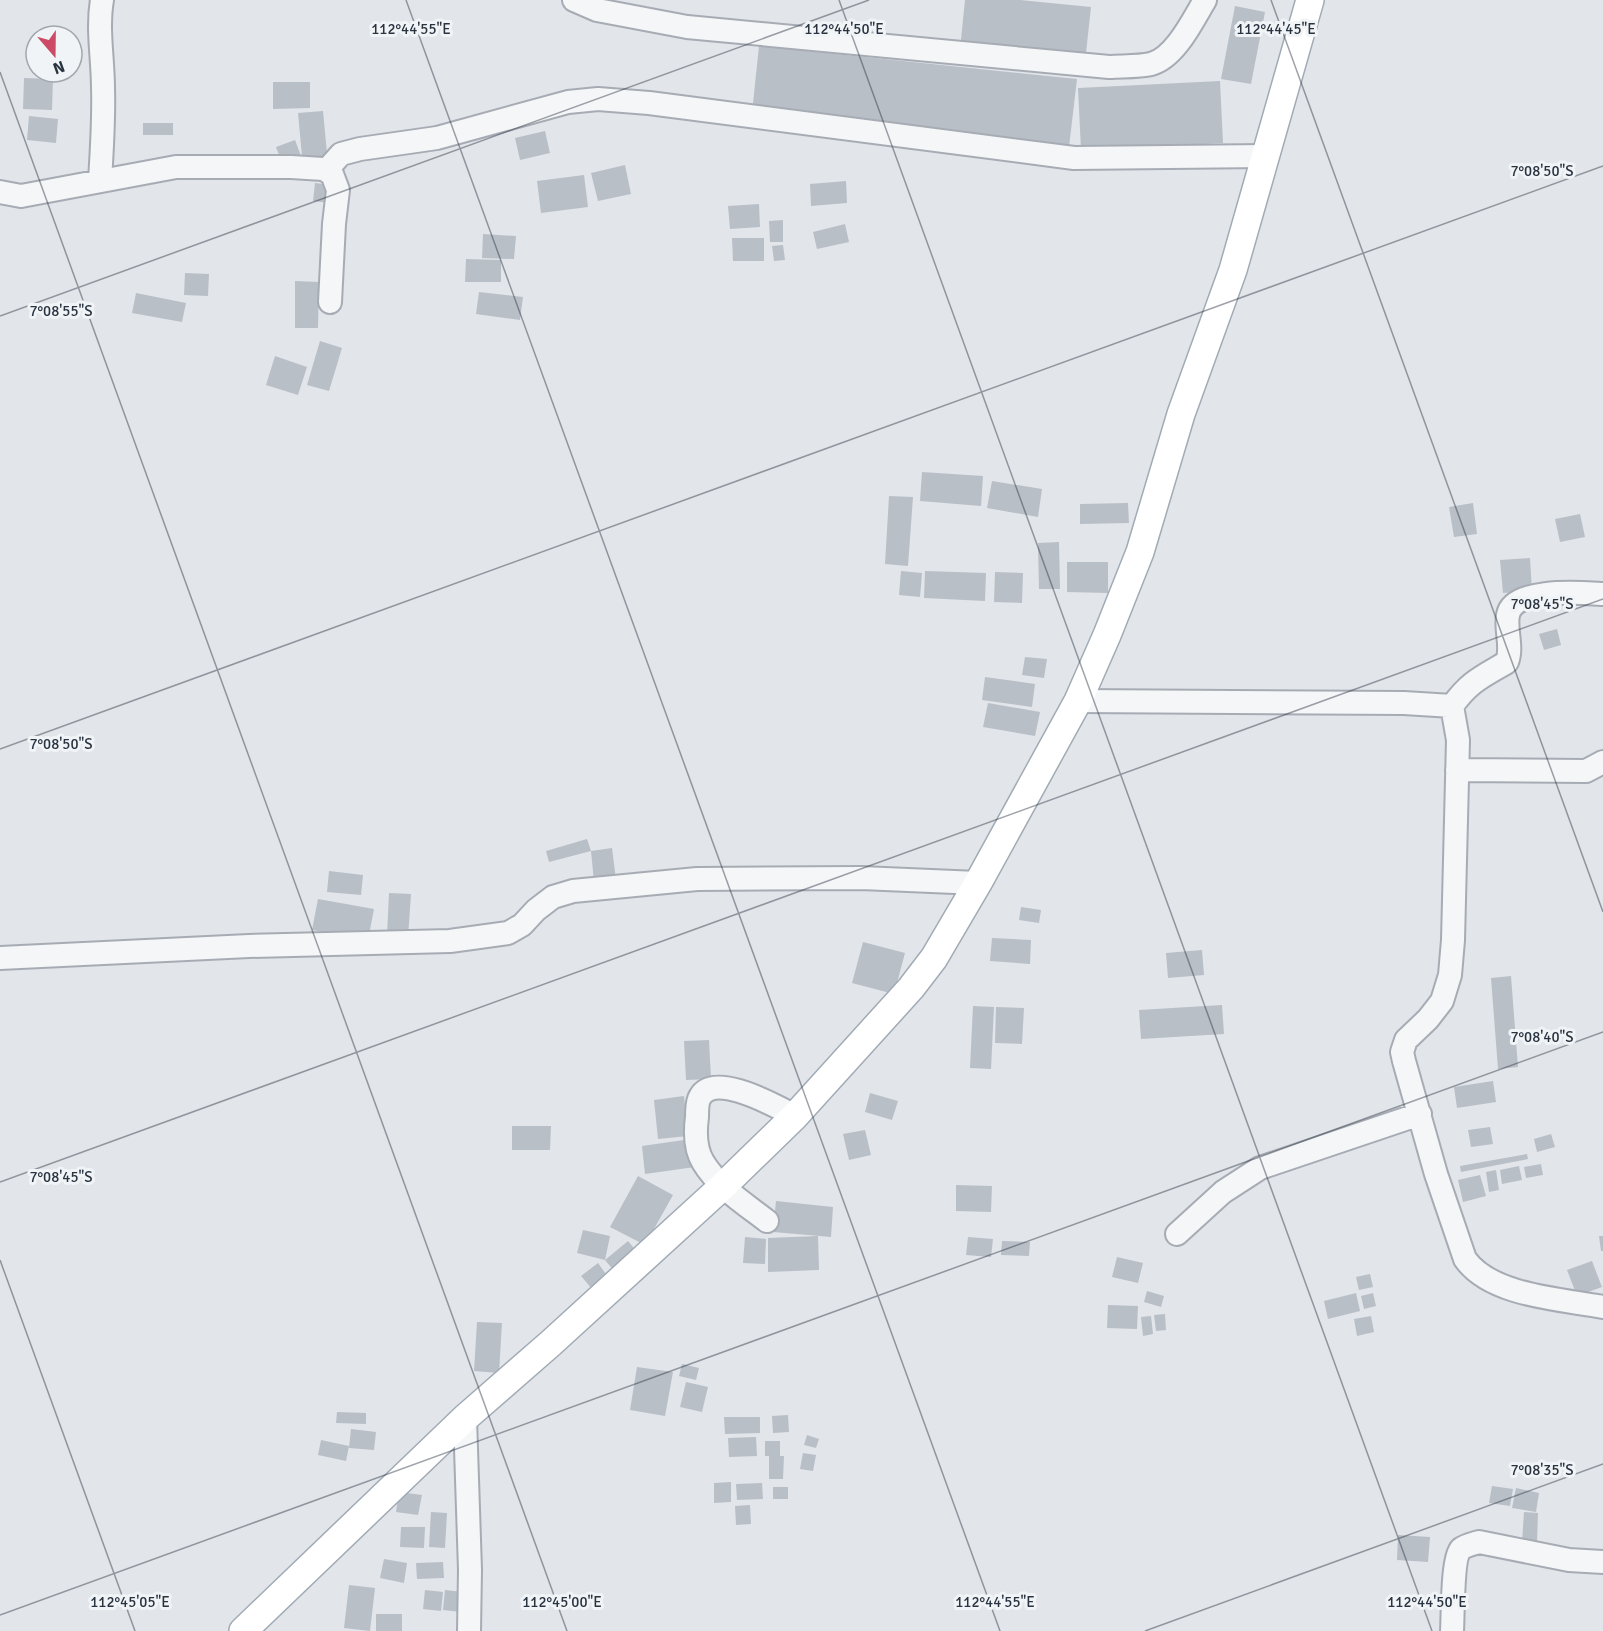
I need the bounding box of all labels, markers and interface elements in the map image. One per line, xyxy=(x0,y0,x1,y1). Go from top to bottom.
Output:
text: 112°44'55"E xyxy=(371,20,451,38)
text: 112°44'50"E xyxy=(804,20,884,38)
text: 112°44'45"E xyxy=(1236,20,1316,38)
north arrow xyxy=(24,24,84,84)
text: N xyxy=(50,56,67,78)
text: 7°08'50"S xyxy=(1510,162,1574,180)
text: 7°08'55"S xyxy=(29,302,93,320)
text: 7°08'45"S xyxy=(1510,595,1574,613)
text: 7°08'50"S xyxy=(29,735,93,753)
text: 7°08'40"S xyxy=(1510,1028,1574,1046)
text: 7°08'45"S xyxy=(29,1168,93,1186)
text: 7°08'35"S xyxy=(1510,1461,1574,1479)
text: 112°45'05"E xyxy=(90,1593,170,1611)
text: 112°45'00"E xyxy=(522,1593,602,1611)
text: 112°44'55"E xyxy=(955,1593,1035,1611)
text: 112°44'50"E xyxy=(1387,1593,1467,1611)

